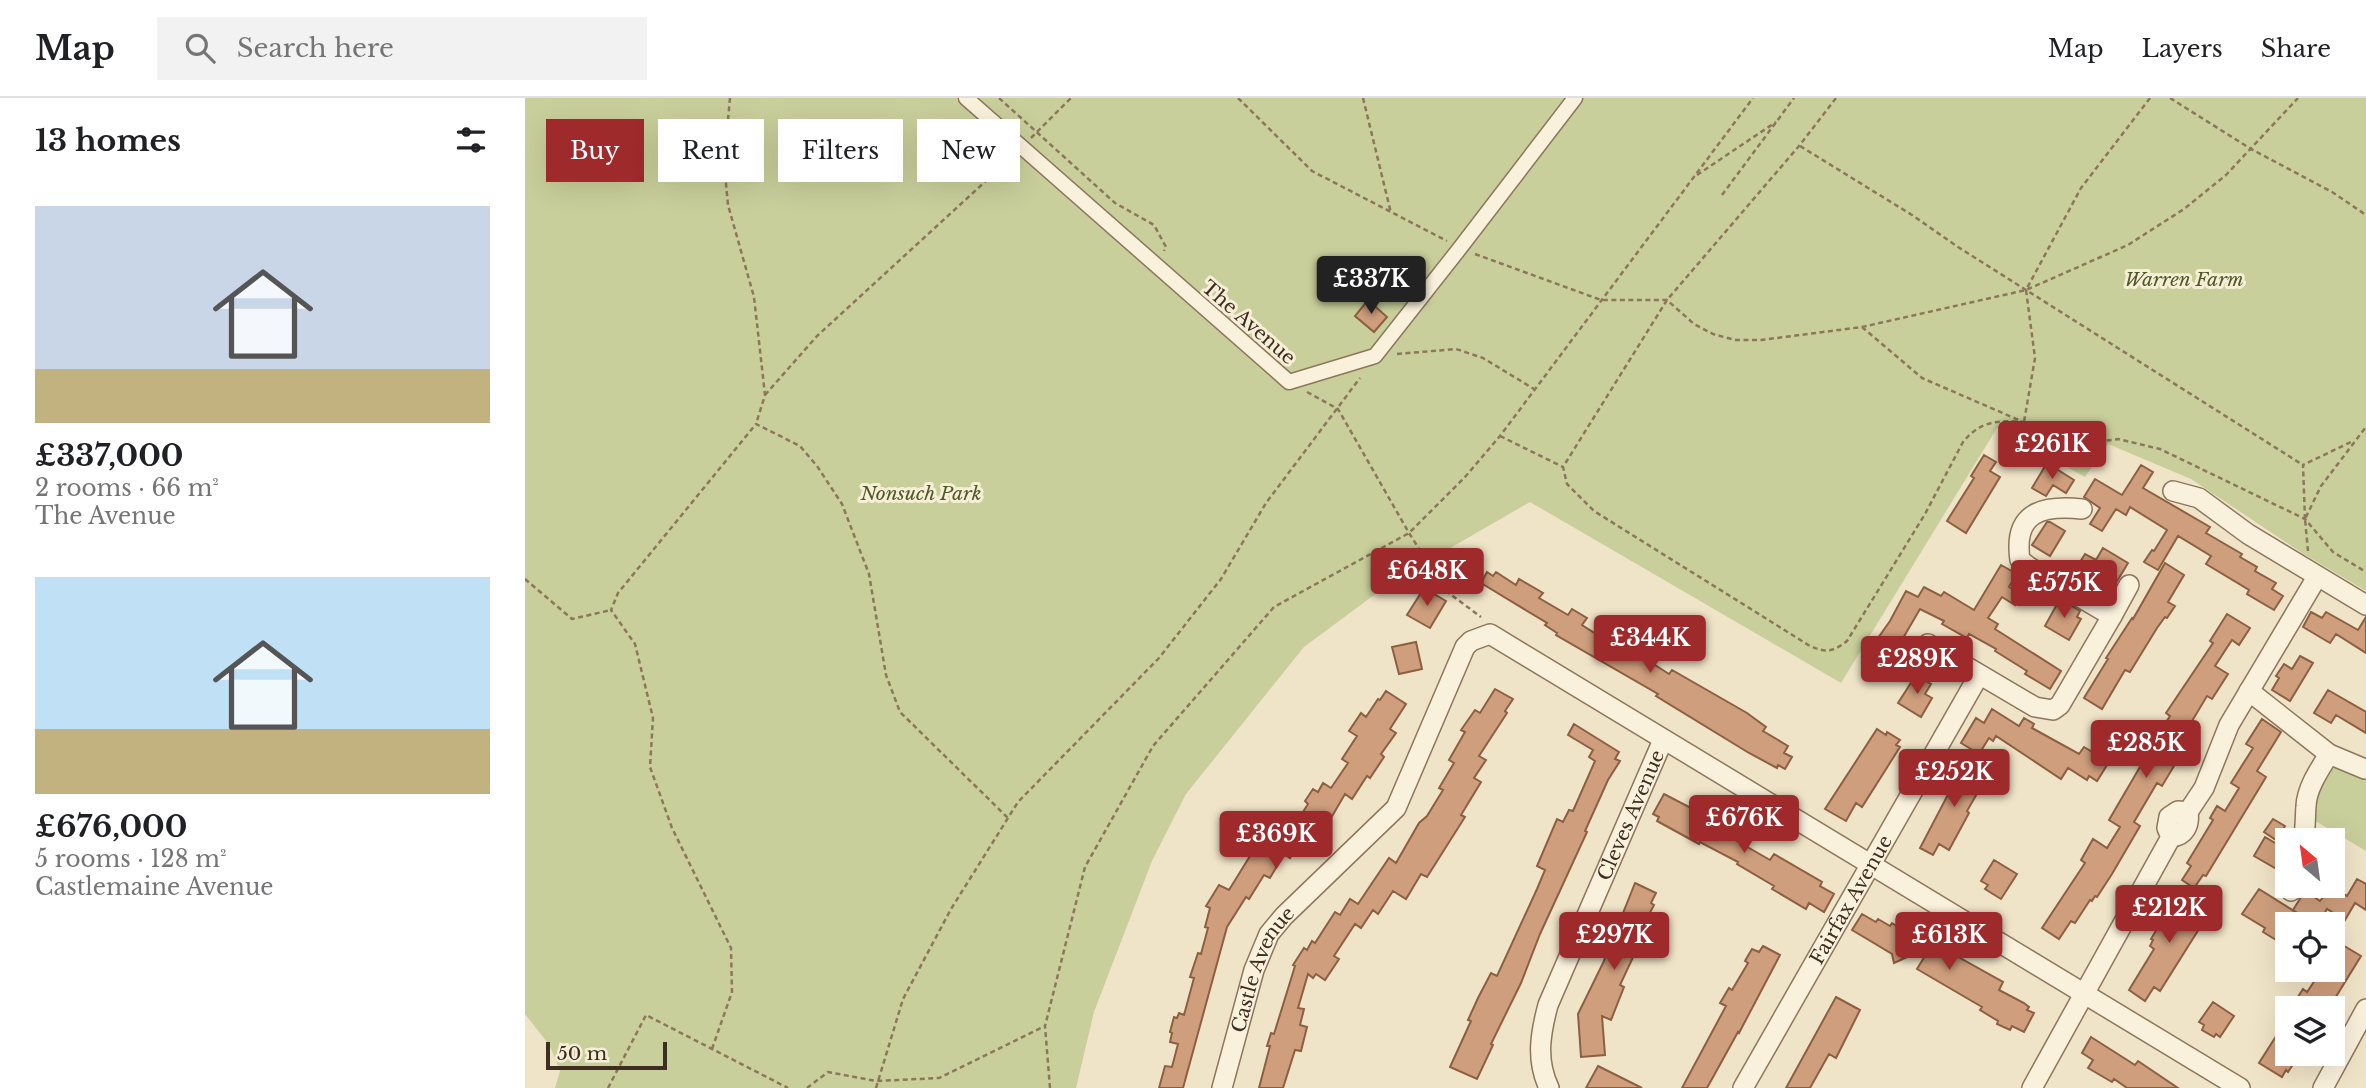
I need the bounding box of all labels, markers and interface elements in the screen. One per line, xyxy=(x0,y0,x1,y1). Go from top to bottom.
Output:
search box xyxy=(157,17,647,80)
text: Map xyxy=(35,28,115,69)
icon: search xyxy=(181,29,219,67)
text: Search here xyxy=(237,32,394,64)
text: Map xyxy=(2048,34,2104,63)
text: Layers xyxy=(2142,34,2223,63)
text: Share xyxy=(2261,34,2331,63)
chip: Buy xyxy=(546,119,644,182)
chip: Rent xyxy=(658,119,764,182)
chip: Filters xyxy=(778,119,903,182)
chip: New xyxy=(917,119,1020,182)
icon: filters xyxy=(452,121,490,159)
text: 13 homes xyxy=(35,122,181,159)
icon: home xyxy=(200,251,326,377)
pin: £337K xyxy=(1322,256,1420,316)
text: £337K xyxy=(1333,265,1409,293)
park label: Warren Farm xyxy=(2125,268,2244,291)
street label: The Avenue xyxy=(1197,276,1300,369)
pin: £261K xyxy=(2003,422,2101,481)
text: £261K xyxy=(2014,430,2090,458)
text: £337,000 xyxy=(35,437,183,474)
text: 2 rooms · 66 m² xyxy=(35,474,219,502)
park label: Nonsuch Park xyxy=(860,482,981,505)
text: The Avenue xyxy=(35,502,176,530)
pin: £648K xyxy=(1378,548,1476,608)
text: £648K xyxy=(1387,557,1467,585)
pin: £575K xyxy=(2015,560,2113,620)
text: £575K xyxy=(2027,569,2101,597)
pin: £344K xyxy=(1601,616,1699,675)
icon: home xyxy=(200,622,326,748)
text: £344K xyxy=(1610,624,1690,652)
pin: £289K xyxy=(1868,636,1966,696)
text: £289K xyxy=(1877,645,1957,673)
pin: £285K xyxy=(2097,720,2195,780)
text: £285K xyxy=(2107,729,2185,757)
street label: Cleves Avenue xyxy=(1592,747,1669,884)
pin: £252K xyxy=(1905,750,2003,809)
text: £252K xyxy=(1915,758,1993,786)
pin: £676K xyxy=(1695,796,1793,855)
text: £676K xyxy=(1705,804,1783,832)
text: £676,000 xyxy=(35,808,187,845)
pin: £369K xyxy=(1227,812,1325,871)
text: £369K xyxy=(1236,820,1316,848)
north arrow xyxy=(2275,828,2345,898)
map controls xyxy=(2275,828,2345,1066)
street label: Fairfax Avenue xyxy=(1805,831,1897,968)
text: 5 rooms · 128 m² xyxy=(35,845,227,873)
text: Castlemaine Avenue xyxy=(35,873,274,901)
pin: £212K xyxy=(2120,886,2218,945)
text: £212K xyxy=(2131,894,2207,922)
street label: Castle Avenue xyxy=(1227,902,1299,1035)
pin: £297K xyxy=(1565,912,1663,972)
pin: £613K xyxy=(1900,912,1998,972)
button: locate xyxy=(2275,912,2345,982)
text: £297K xyxy=(1575,921,1653,949)
text: £613K xyxy=(1911,921,1987,949)
button: layers xyxy=(2275,996,2345,1066)
scale bar xyxy=(546,1039,667,1071)
text: 50 m xyxy=(557,1042,607,1065)

